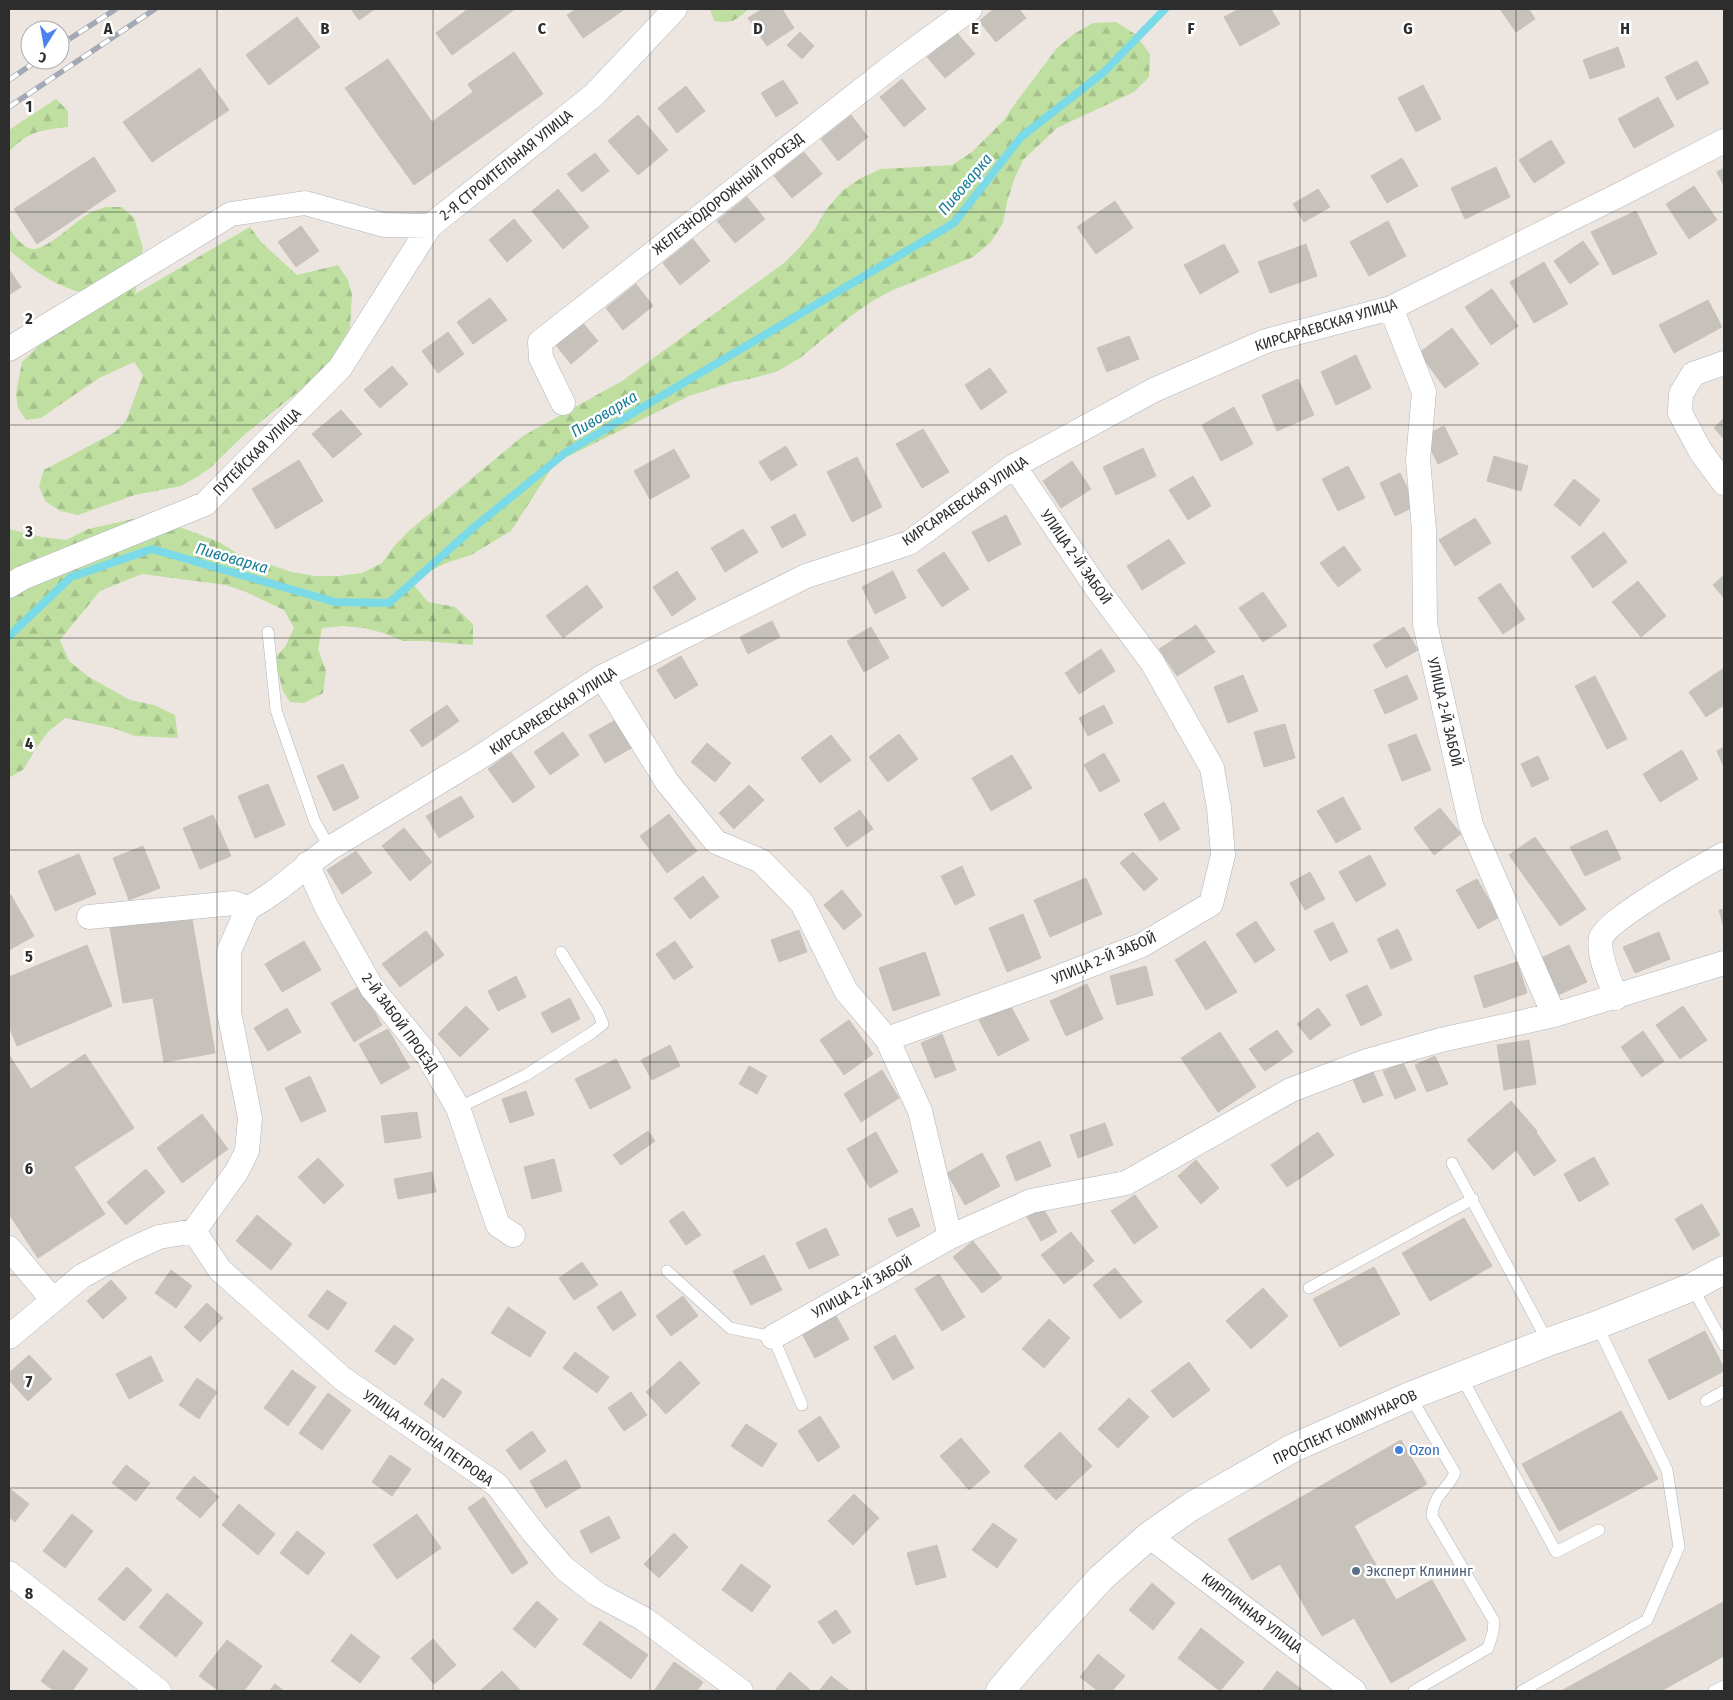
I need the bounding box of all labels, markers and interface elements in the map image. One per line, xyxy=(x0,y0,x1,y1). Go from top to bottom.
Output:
text: A xyxy=(103,19,113,38)
text: B xyxy=(321,19,330,38)
text: C xyxy=(538,19,547,38)
text: D xyxy=(753,19,763,38)
text: E xyxy=(971,19,979,38)
text: F xyxy=(1187,19,1195,38)
text: G xyxy=(1403,19,1413,38)
text: H xyxy=(1620,19,1630,38)
north arrow xyxy=(20,20,70,70)
text: С xyxy=(37,48,48,66)
text: 1 xyxy=(26,97,32,116)
street label: 2-Я СТРОИТЕЛЬНАЯ УЛИЦА xyxy=(436,106,576,224)
street label: ЖЕЛЕЗНОДОРОЖНЫЙ ПРОЕЗД xyxy=(649,129,807,259)
water label: Пивоварка xyxy=(934,149,996,219)
street label: КИРСАРАЕВСКАЯ УЛИЦА xyxy=(1253,295,1399,355)
text: 2 xyxy=(24,309,33,328)
water label: Пивоварка xyxy=(567,387,641,441)
street label: ПУТЕЙСКАЯ УЛИЦА xyxy=(209,404,305,500)
street label: КИРСАРАЕВСКАЯ УЛИЦА xyxy=(899,452,1031,550)
street label: УЛИЦА 2-Й ЗАБОЙ xyxy=(1036,505,1115,608)
text: 3 xyxy=(24,522,33,541)
water label: Пивоварка xyxy=(194,539,270,577)
street label: УЛИЦА 2-Й ЗАБОЙ xyxy=(1423,655,1466,768)
street label: КИРСАРАЕВСКАЯ УЛИЦА xyxy=(486,663,620,759)
text: 4 xyxy=(25,734,33,753)
street label: УЛИЦА 2-Й ЗАБОЙ xyxy=(1048,928,1159,988)
text: 5 xyxy=(25,947,33,966)
street label: 2-Й ЗАБОЙ ПРОЕЗД xyxy=(358,970,442,1076)
text: 6 xyxy=(25,1159,33,1178)
street label: УЛИЦА 2-Й ЗАБОЙ xyxy=(808,1252,915,1322)
text: 7 xyxy=(26,1372,33,1391)
street label: УЛИЦА АНТОНА ПЕТРОВА xyxy=(359,1386,497,1490)
street label: ПРОСПЕКТ КОММУНАРОВ xyxy=(1270,1386,1420,1468)
place label: Ozon xyxy=(1409,1441,1440,1459)
marker: Ozon xyxy=(1393,1444,1405,1456)
place label: Эксперт Клининг xyxy=(1366,1562,1473,1580)
marker: Эксперт Клининг xyxy=(1350,1565,1362,1577)
street label: КИРПИЧНАЯ УЛИЦА xyxy=(1198,1569,1306,1657)
text: 8 xyxy=(25,1584,34,1603)

